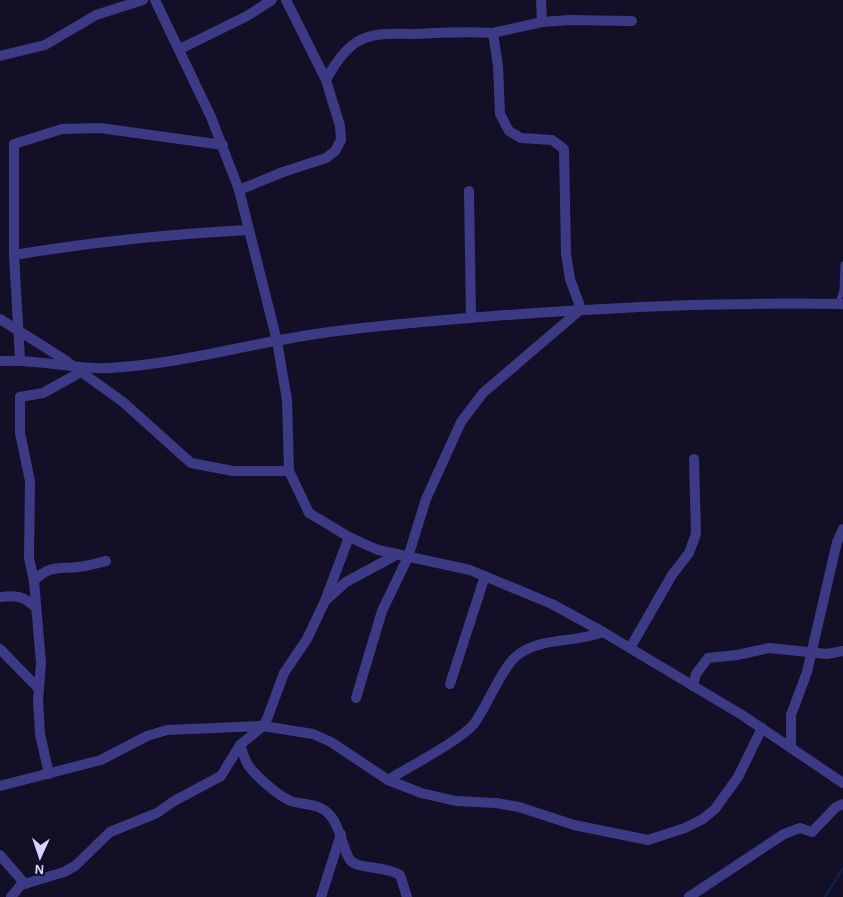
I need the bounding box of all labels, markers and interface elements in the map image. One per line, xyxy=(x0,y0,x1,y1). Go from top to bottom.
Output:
north arrow xyxy=(15,832,65,882)
text: N xyxy=(34,862,45,876)

